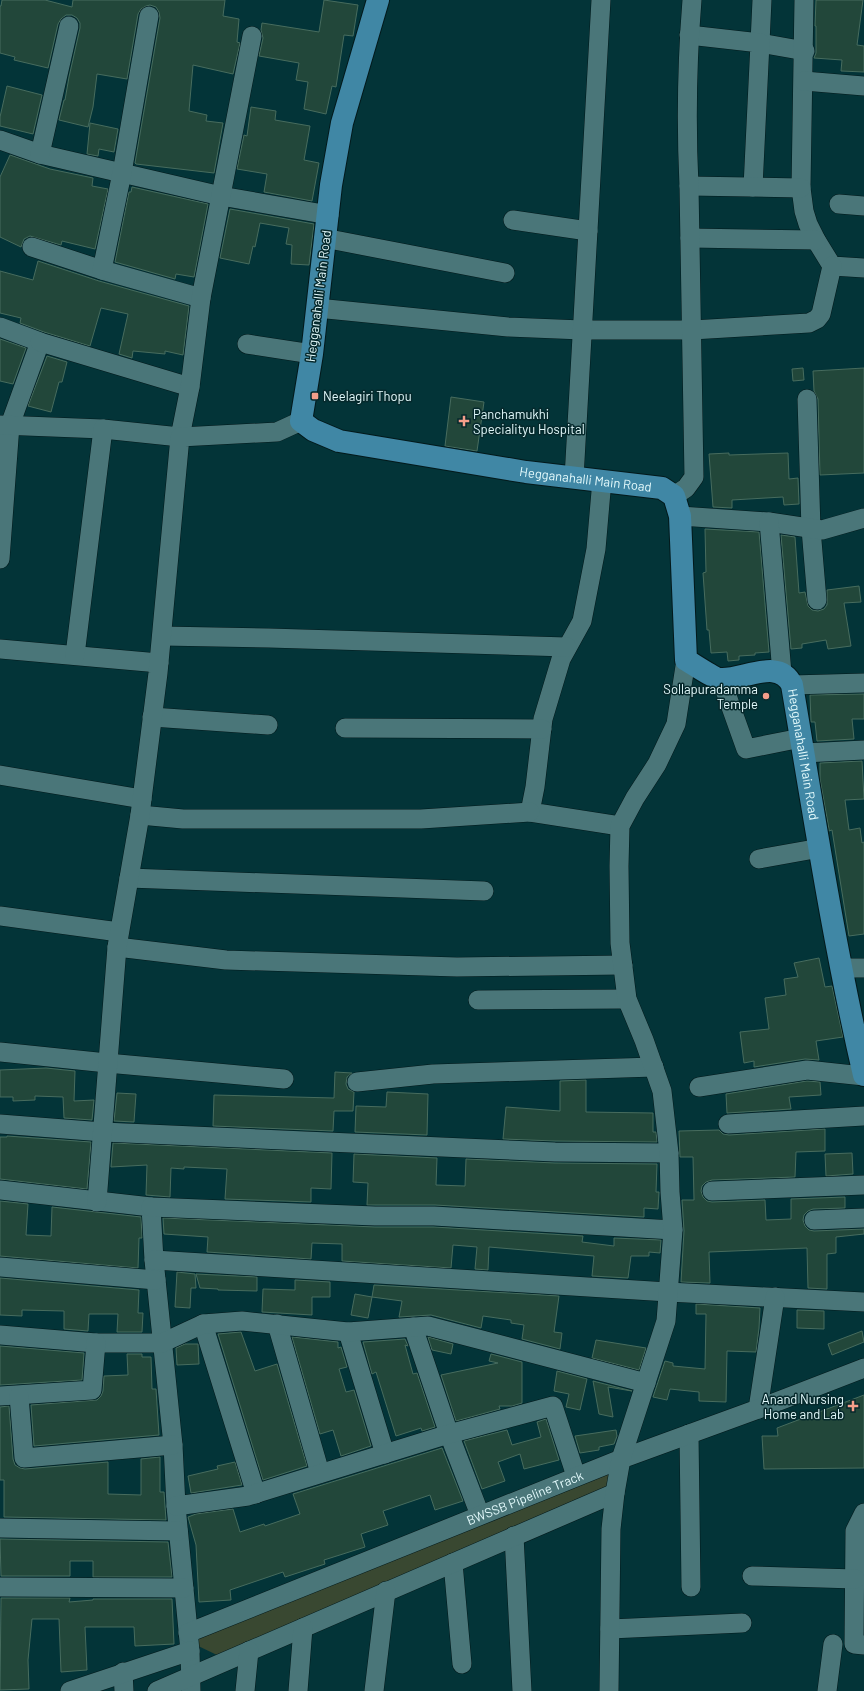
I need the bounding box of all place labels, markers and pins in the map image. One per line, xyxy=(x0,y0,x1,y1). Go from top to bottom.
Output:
place label: Neelagiri Thopu xyxy=(323,388,412,404)
marker: Neelagiri Thopu xyxy=(310,391,320,401)
place label: Panchamukhi Specialityu Hospital xyxy=(473,406,585,437)
marker: Panchamukhi Specialityu Hospital xyxy=(458,415,470,427)
place label: Sollapuradamma Temple xyxy=(663,681,758,712)
marker: Sollapuradamma Temple xyxy=(761,691,771,701)
place label: Anand Nursing Home and Lab xyxy=(762,1391,844,1422)
marker: Anand Nursing Home and Lab xyxy=(847,1400,859,1412)

